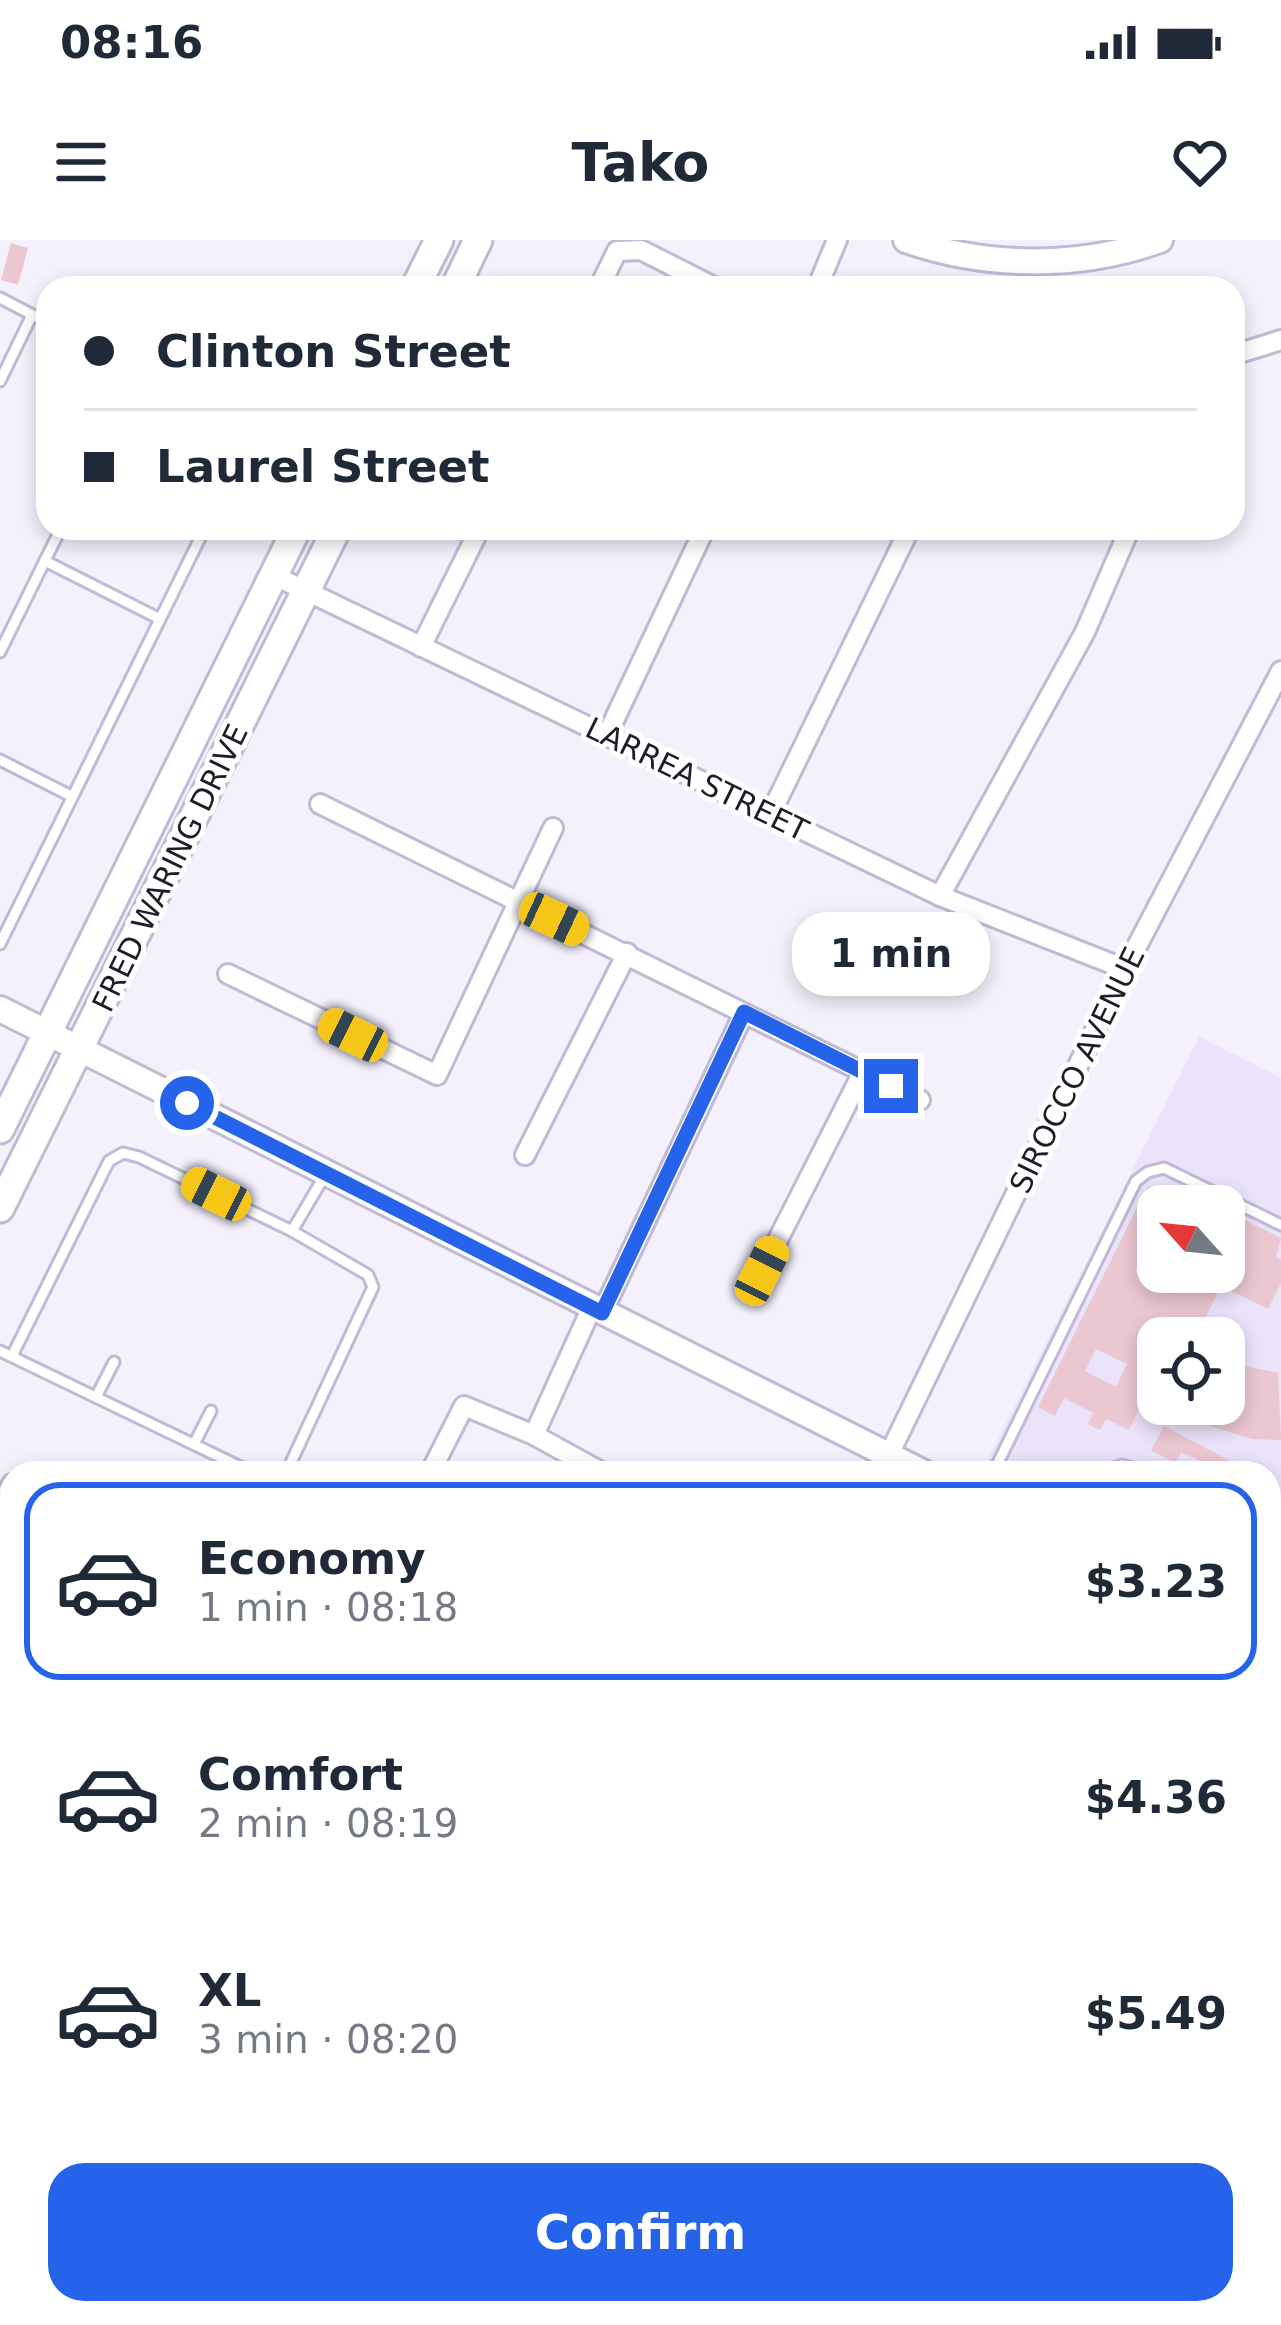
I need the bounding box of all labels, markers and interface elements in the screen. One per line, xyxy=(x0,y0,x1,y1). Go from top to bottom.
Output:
text: 08:16 xyxy=(60,16,203,69)
icon: menu xyxy=(48,129,114,195)
icon: heart xyxy=(1167,129,1233,195)
text: Tako xyxy=(572,131,709,194)
text: Clinton Street xyxy=(156,325,511,378)
text: Laurel Street xyxy=(156,440,490,493)
street label: LARREA STREET xyxy=(580,710,815,848)
street label: FRED WARING DRIVE xyxy=(85,719,255,1017)
car xyxy=(514,887,594,951)
callout: 1 min xyxy=(792,912,990,996)
text: 1 min xyxy=(830,931,952,976)
street label: SIROCCO AVENUE xyxy=(1002,942,1152,1198)
car xyxy=(313,1003,393,1067)
route end xyxy=(864,1059,918,1113)
route start xyxy=(160,1076,214,1130)
car xyxy=(176,1162,256,1226)
north arrow xyxy=(1137,1185,1245,1293)
map controls xyxy=(1137,1185,1245,1425)
car xyxy=(730,1231,794,1311)
button: locate xyxy=(1137,1317,1245,1425)
icon: car xyxy=(54,1527,162,1635)
text: Economy xyxy=(198,1532,426,1585)
text: $3.23 xyxy=(1085,1555,1227,1608)
text: 1 min · 08:18 xyxy=(198,1585,458,1630)
icon: car xyxy=(54,1743,162,1851)
text: Comfort xyxy=(198,1748,403,1801)
text: $4.36 xyxy=(1085,1771,1227,1824)
text: 2 min · 08:19 xyxy=(198,1801,458,1846)
icon: car xyxy=(54,1959,162,2067)
text: XL xyxy=(198,1964,261,2017)
text: $5.49 xyxy=(1085,1987,1227,2040)
text: 3 min · 08:20 xyxy=(198,2017,458,2062)
button: Confirm xyxy=(48,2163,1233,2301)

